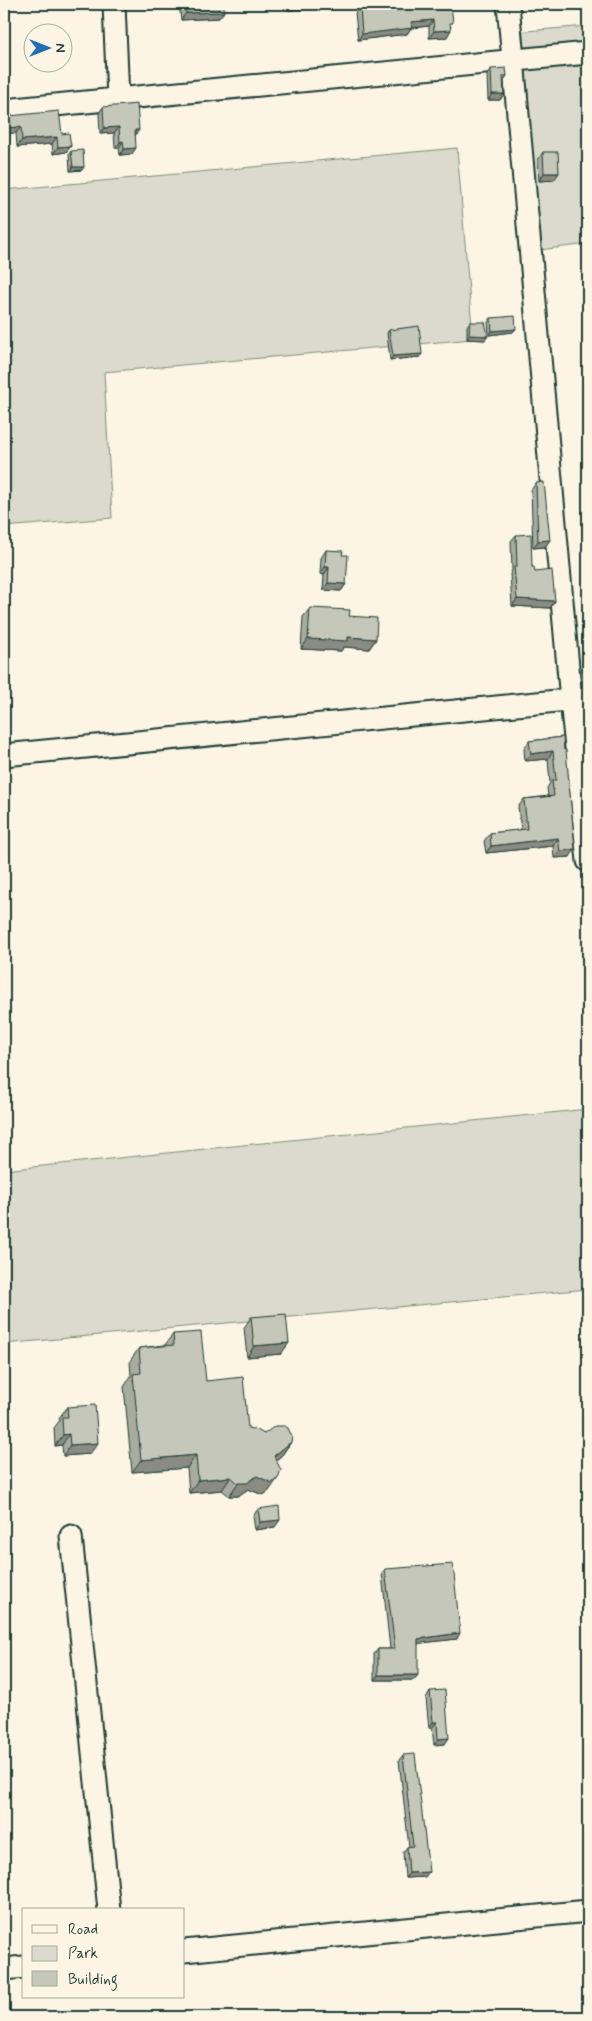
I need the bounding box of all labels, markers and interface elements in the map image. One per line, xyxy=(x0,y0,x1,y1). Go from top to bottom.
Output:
north arrow xyxy=(22,22,72,72)
text: N xyxy=(51,43,69,53)
legend xyxy=(22,1908,185,1998)
text: Road xyxy=(68,1920,98,1940)
text: Park xyxy=(68,1944,98,1964)
text: Building xyxy=(68,1970,118,1991)

